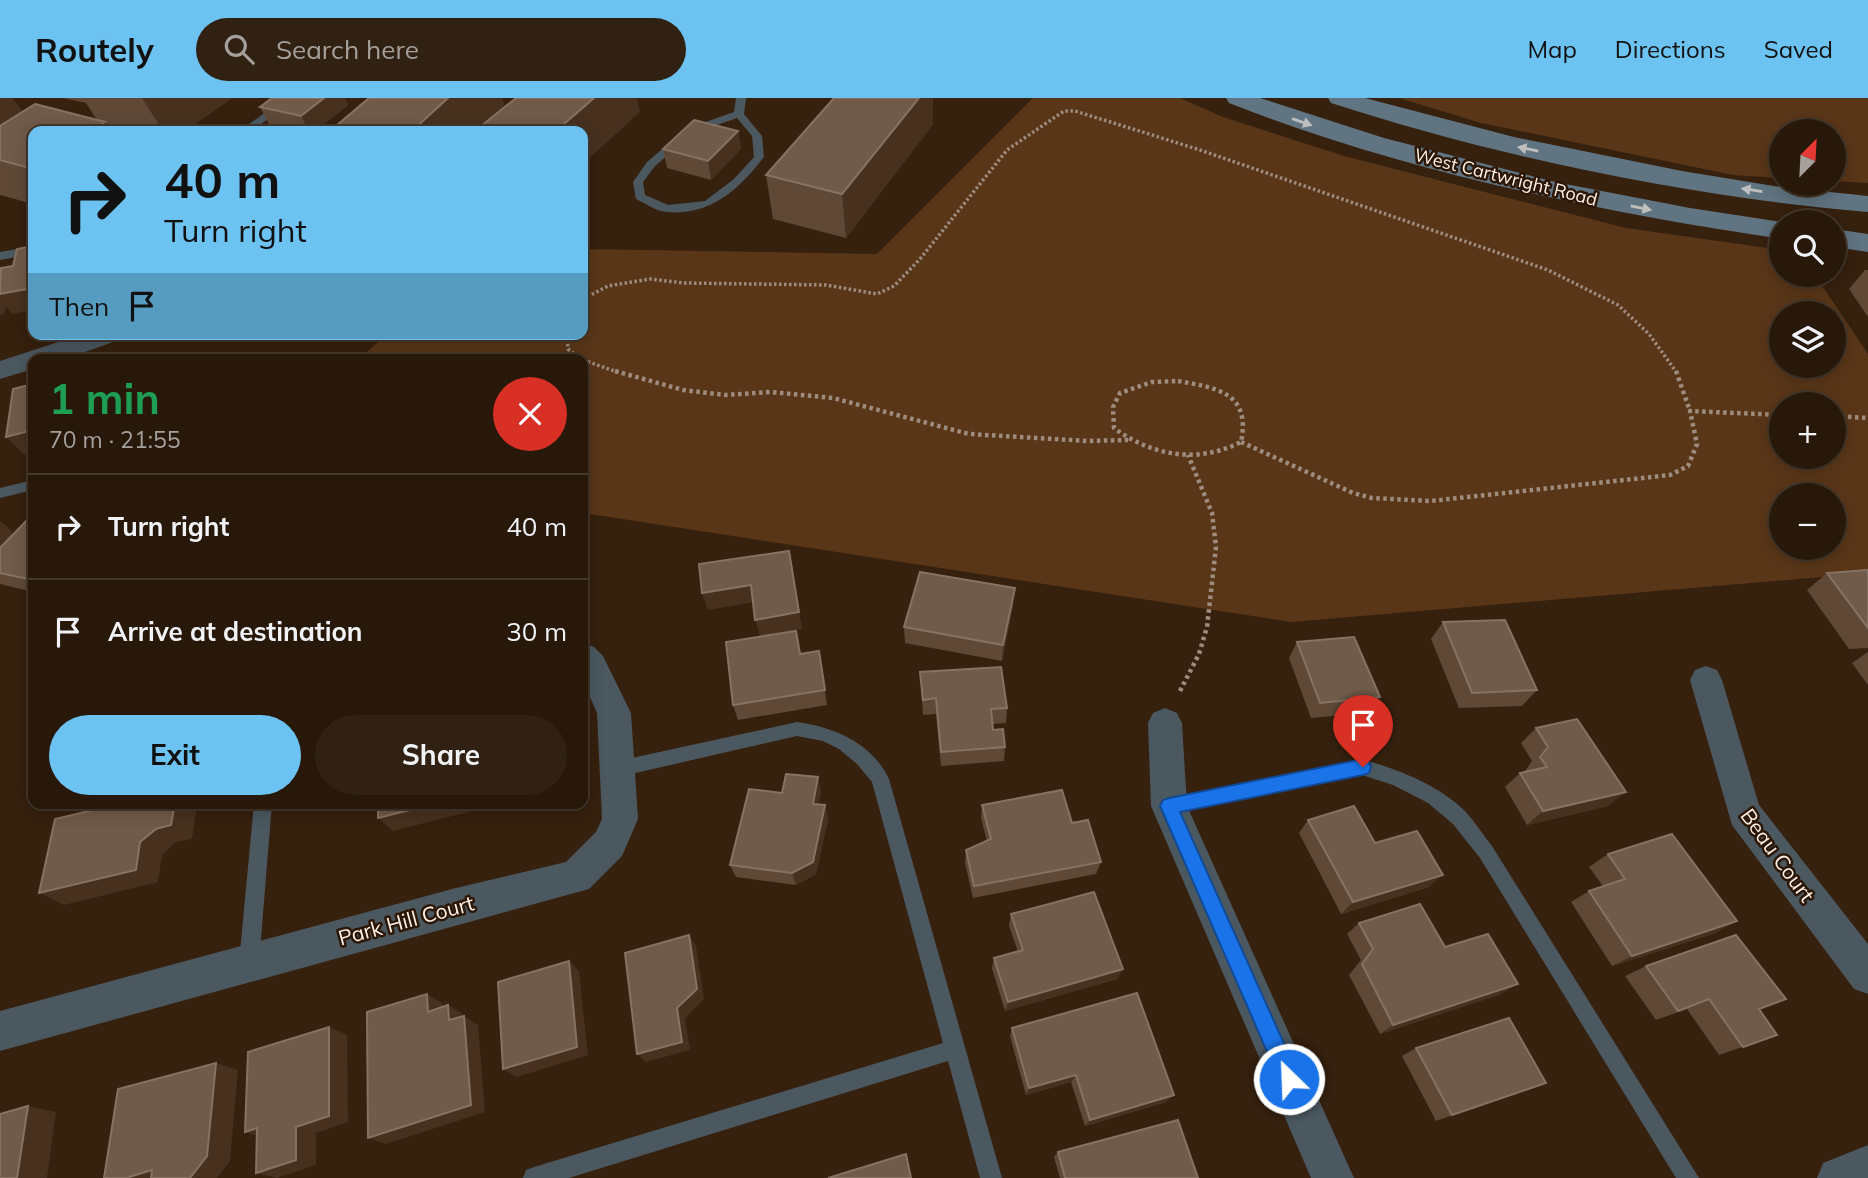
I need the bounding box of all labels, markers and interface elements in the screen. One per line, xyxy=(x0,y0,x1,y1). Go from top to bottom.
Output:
search box xyxy=(196,18,686,81)
text: Routely xyxy=(35,29,154,70)
icon: search xyxy=(220,30,258,68)
text: Search here xyxy=(276,33,419,66)
text: Map xyxy=(1527,34,1577,64)
text: Directions xyxy=(1615,34,1726,64)
text: Saved xyxy=(1764,34,1833,64)
one-way arrow xyxy=(1291,117,1312,128)
north arrow xyxy=(1769,119,1846,196)
map controls xyxy=(1769,119,1846,560)
street label: West Cartwright Road xyxy=(1412,143,1600,211)
one-way arrow xyxy=(1517,144,1539,155)
text: 40 m xyxy=(164,149,280,210)
icon: right xyxy=(49,154,140,245)
one-way arrow xyxy=(1741,184,1763,195)
one-way arrow xyxy=(1630,203,1652,214)
text: Turn right xyxy=(164,210,307,250)
button: search xyxy=(1769,210,1846,287)
icon: arrive xyxy=(123,287,161,325)
text: Then xyxy=(49,290,109,323)
button: layers xyxy=(1769,301,1846,378)
text: 1 min xyxy=(49,372,160,425)
button: close xyxy=(493,377,567,451)
button: + xyxy=(1769,392,1846,469)
text: 70 m · 21:55 xyxy=(49,425,181,454)
button: − xyxy=(1769,483,1846,560)
icon: right xyxy=(49,508,87,546)
text: Turn right xyxy=(108,510,229,543)
text: 40 m xyxy=(506,510,567,543)
icon: arrive xyxy=(49,613,87,651)
text: Arrive at destination xyxy=(108,615,363,648)
text: 30 m xyxy=(506,615,567,648)
pin xyxy=(1333,695,1393,767)
icon: arrive xyxy=(1344,706,1382,744)
button: Exit xyxy=(49,715,301,795)
button: Share xyxy=(315,715,567,795)
street label: Beau Court xyxy=(1735,803,1821,907)
street label: Park Hill Court xyxy=(335,889,477,951)
position arrow xyxy=(1252,1042,1326,1116)

